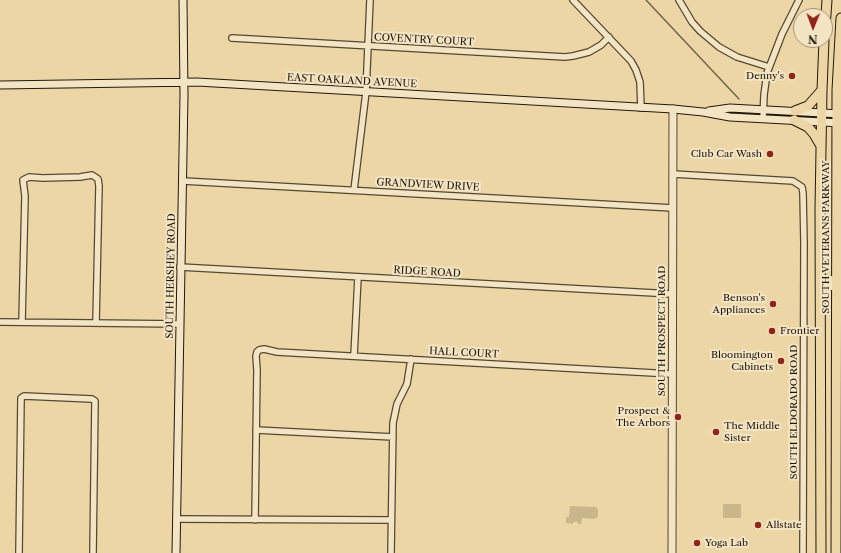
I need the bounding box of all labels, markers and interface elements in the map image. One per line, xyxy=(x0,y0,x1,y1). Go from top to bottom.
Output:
north arrow xyxy=(793,8,833,48)
street label: COVENTRY COURT xyxy=(374,31,474,49)
text: N xyxy=(808,32,818,46)
place label: Denny's xyxy=(746,70,784,82)
marker: Denny's xyxy=(787,71,797,81)
street label: EAST OAKLAND AVENUE xyxy=(287,72,417,90)
place label: Club Car Wash xyxy=(691,148,762,160)
marker: Club Car Wash xyxy=(765,149,775,159)
street label: SOUTH VETERANS PARKWAY xyxy=(820,160,832,314)
street label: GRANDVIEW DRIVE xyxy=(376,176,480,194)
street label: SOUTH HERSHEY ROAD xyxy=(164,213,178,339)
street label: RIDGE ROAD xyxy=(393,264,461,280)
street label: SOUTH PROSPECT ROAD xyxy=(656,266,668,396)
place label: Benson's Appliances xyxy=(713,292,765,316)
marker: Benson's Appliances xyxy=(768,299,778,309)
place label: Frontier xyxy=(780,325,819,337)
marker: Frontier xyxy=(767,326,777,336)
street label: HALL COURT xyxy=(429,345,499,361)
street label: SOUTH ELDORADO ROAD xyxy=(788,345,800,479)
place label: Bloomington Cabinets xyxy=(711,349,773,372)
marker: Bloomington Cabinets xyxy=(776,356,786,366)
place label: Prospect & The Arbors xyxy=(616,405,670,428)
marker: Prospect & The Arbors xyxy=(673,412,683,422)
place label: The Middle Sister xyxy=(724,420,780,444)
marker: The Middle Sister xyxy=(711,427,721,437)
place label: Allstate xyxy=(766,519,802,531)
marker: Allstate xyxy=(753,520,763,530)
place label: Yoga Lab xyxy=(705,537,748,549)
marker: Yoga Lab xyxy=(692,538,702,548)

